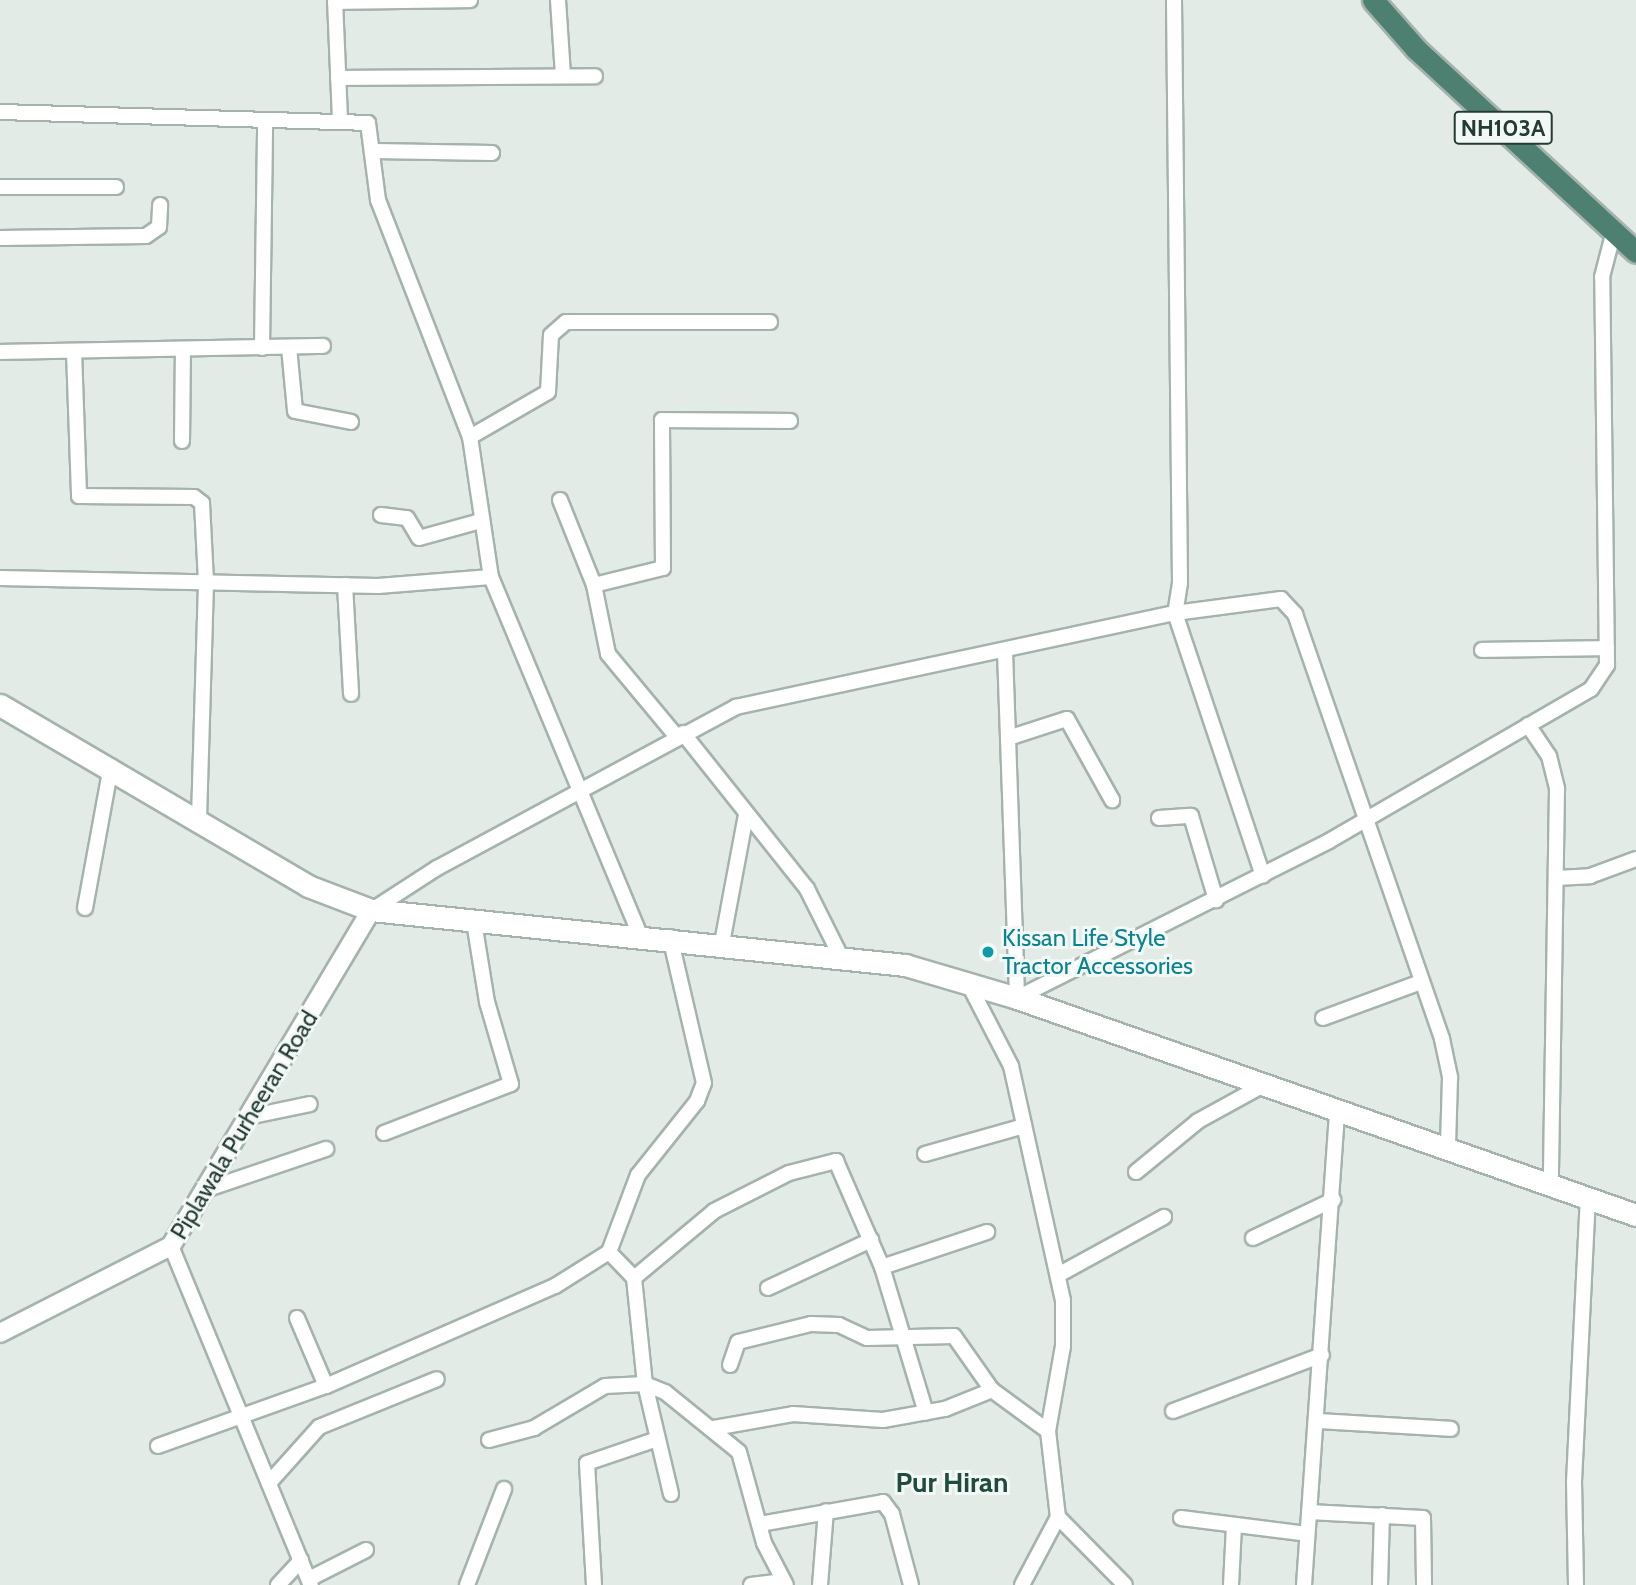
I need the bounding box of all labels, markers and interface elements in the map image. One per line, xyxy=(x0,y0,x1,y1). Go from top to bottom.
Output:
road number: NH103A xyxy=(1452,108,1554,148)
place label: Kissan Life Style Tractor Accessories xyxy=(1002,924,1193,980)
marker: Kissan Life Style Tractor Accessories xyxy=(980,944,996,960)
street label: Piplawala Purheeran Road xyxy=(164,1006,324,1244)
district label: Pur Hiran xyxy=(896,1465,1008,1499)

